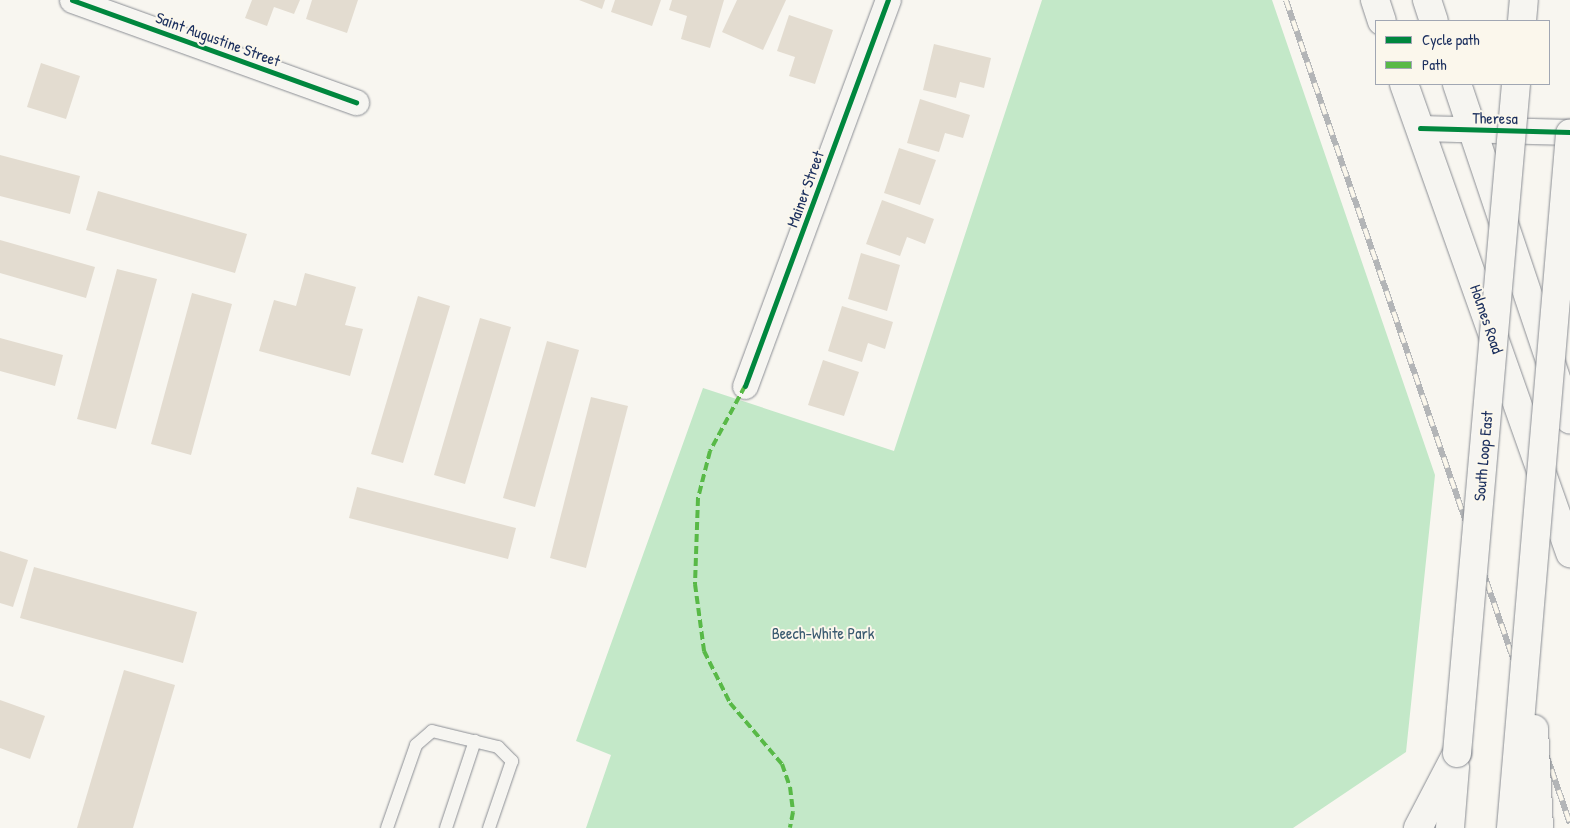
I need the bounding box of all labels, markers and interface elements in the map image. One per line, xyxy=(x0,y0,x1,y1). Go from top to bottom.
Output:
street label: Saint Augustine Street xyxy=(153,8,283,70)
legend xyxy=(1375,20,1550,85)
text: Cycle path xyxy=(1422,29,1480,50)
text: Path xyxy=(1422,54,1447,75)
street label: Theresa xyxy=(1472,108,1518,128)
street label: Mainer Street xyxy=(782,148,828,230)
street label: Holmes Road xyxy=(1466,282,1508,356)
street label: South Loop East xyxy=(1469,410,1497,502)
park label: Beech-White Park xyxy=(772,623,874,643)

